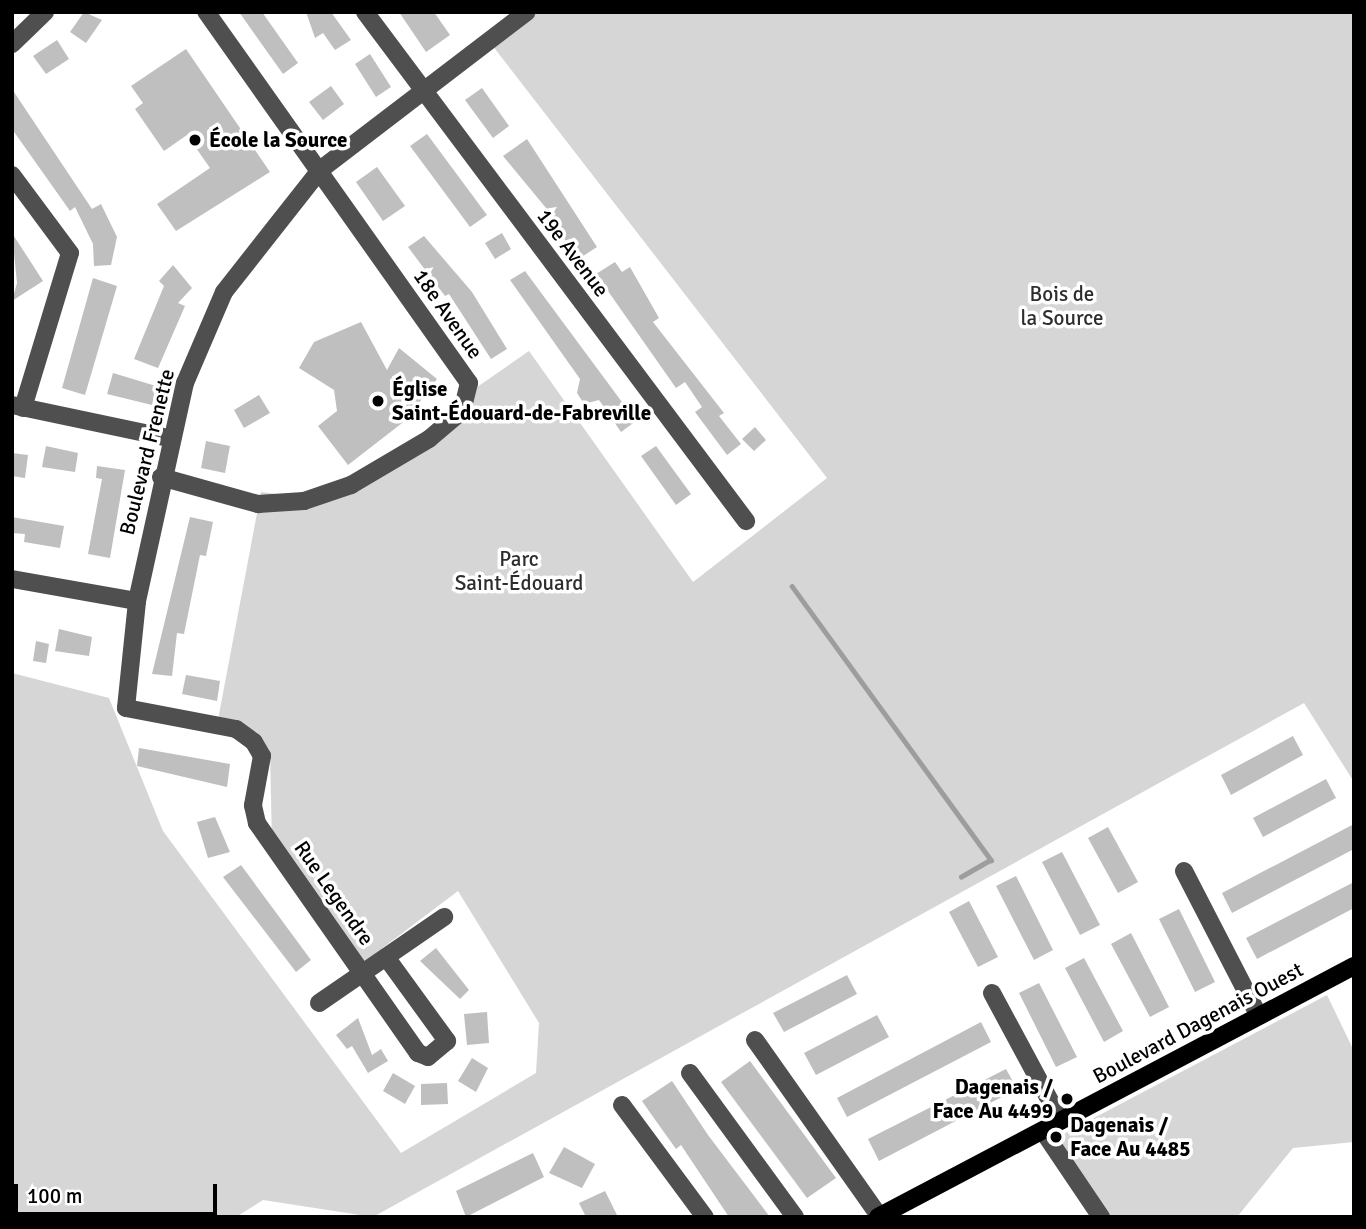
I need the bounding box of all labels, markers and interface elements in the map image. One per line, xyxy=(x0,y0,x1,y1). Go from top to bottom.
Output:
place label: École la Source xyxy=(209,127,347,153)
marker: École la Source xyxy=(187,132,203,148)
street label: 19e Avenue xyxy=(532,204,614,302)
street label: 18e Avenue xyxy=(408,264,488,364)
park label: Bois de la Source xyxy=(1020,281,1104,331)
street label: Boulevard Frenette xyxy=(114,366,180,538)
place label: Église Saint-Édouard-de-Fabreville xyxy=(392,376,651,426)
marker: Église Saint-Édouard-de-Fabreville xyxy=(370,393,386,409)
park label: Parc Saint-Édouard xyxy=(455,546,583,596)
street label: Rue Legendre xyxy=(289,836,379,950)
street label: Boulevard Dagenais Ouest xyxy=(1089,957,1307,1089)
place label: Dagenais / Face Au 4499 xyxy=(932,1074,1053,1124)
marker: Dagenais / Face Au 4499 xyxy=(1059,1091,1075,1107)
place label: Dagenais / Face Au 4485 xyxy=(1070,1112,1191,1162)
marker: Dagenais / Face Au 4485 xyxy=(1048,1129,1064,1145)
scale bar xyxy=(18,1170,220,1214)
text: 100 m xyxy=(27,1183,82,1209)

